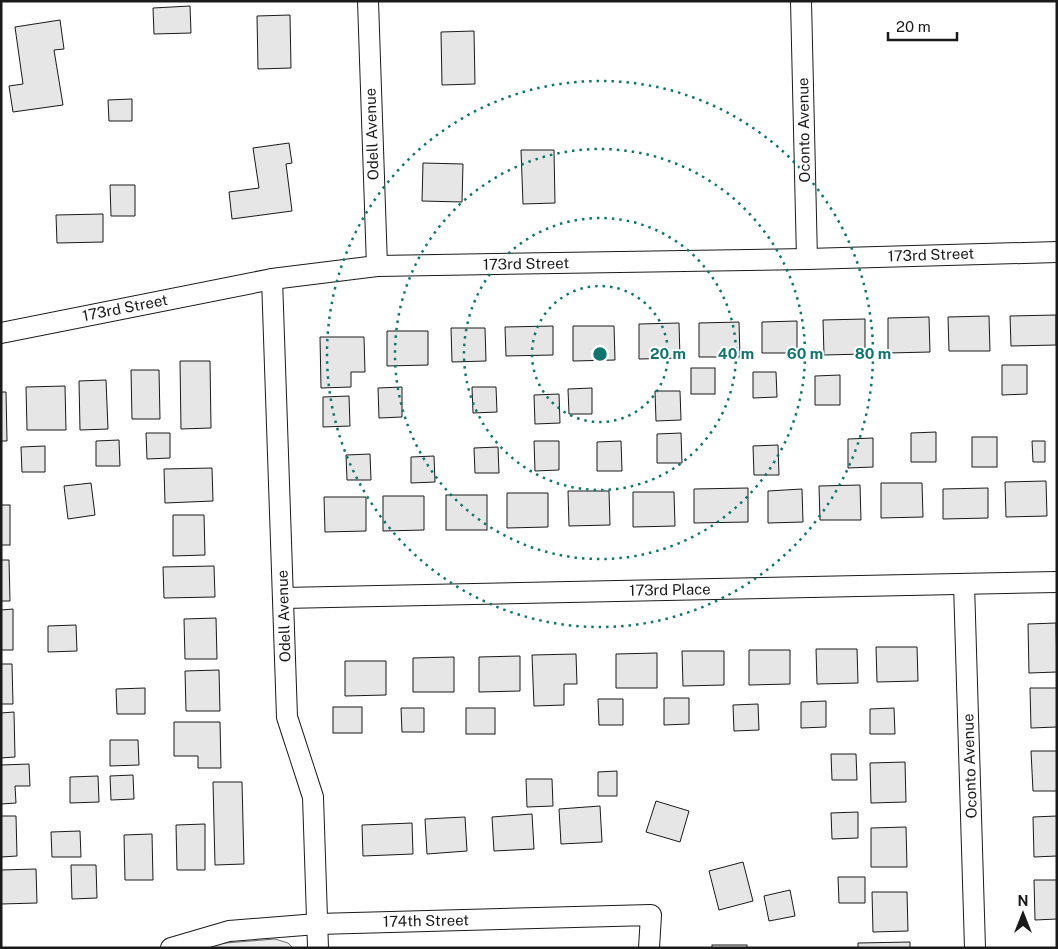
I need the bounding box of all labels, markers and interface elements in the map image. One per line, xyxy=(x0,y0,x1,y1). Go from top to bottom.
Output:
scale bar xyxy=(888,10,957,42)
text: 20 m xyxy=(896,18,931,35)
street label: Oconto Avenue xyxy=(794,77,813,183)
street label: Odell Avenue xyxy=(361,88,382,180)
street label: 173rd Street xyxy=(888,244,975,265)
street label: 173rd Street xyxy=(483,254,570,273)
street label: 173rd Street xyxy=(81,291,169,324)
centre of rings xyxy=(591,345,609,363)
text: 20 m xyxy=(650,345,686,362)
text: 40 m xyxy=(718,345,754,362)
text: 60 m xyxy=(787,345,823,362)
text: 80 m xyxy=(855,345,891,362)
street label: Odell Avenue xyxy=(273,570,294,662)
street label: 173rd Place xyxy=(629,580,711,599)
street label: Oconto Avenue xyxy=(959,713,980,819)
north arrow xyxy=(998,889,1048,939)
text: N xyxy=(1018,893,1028,909)
street label: 174th Street xyxy=(383,911,469,930)

